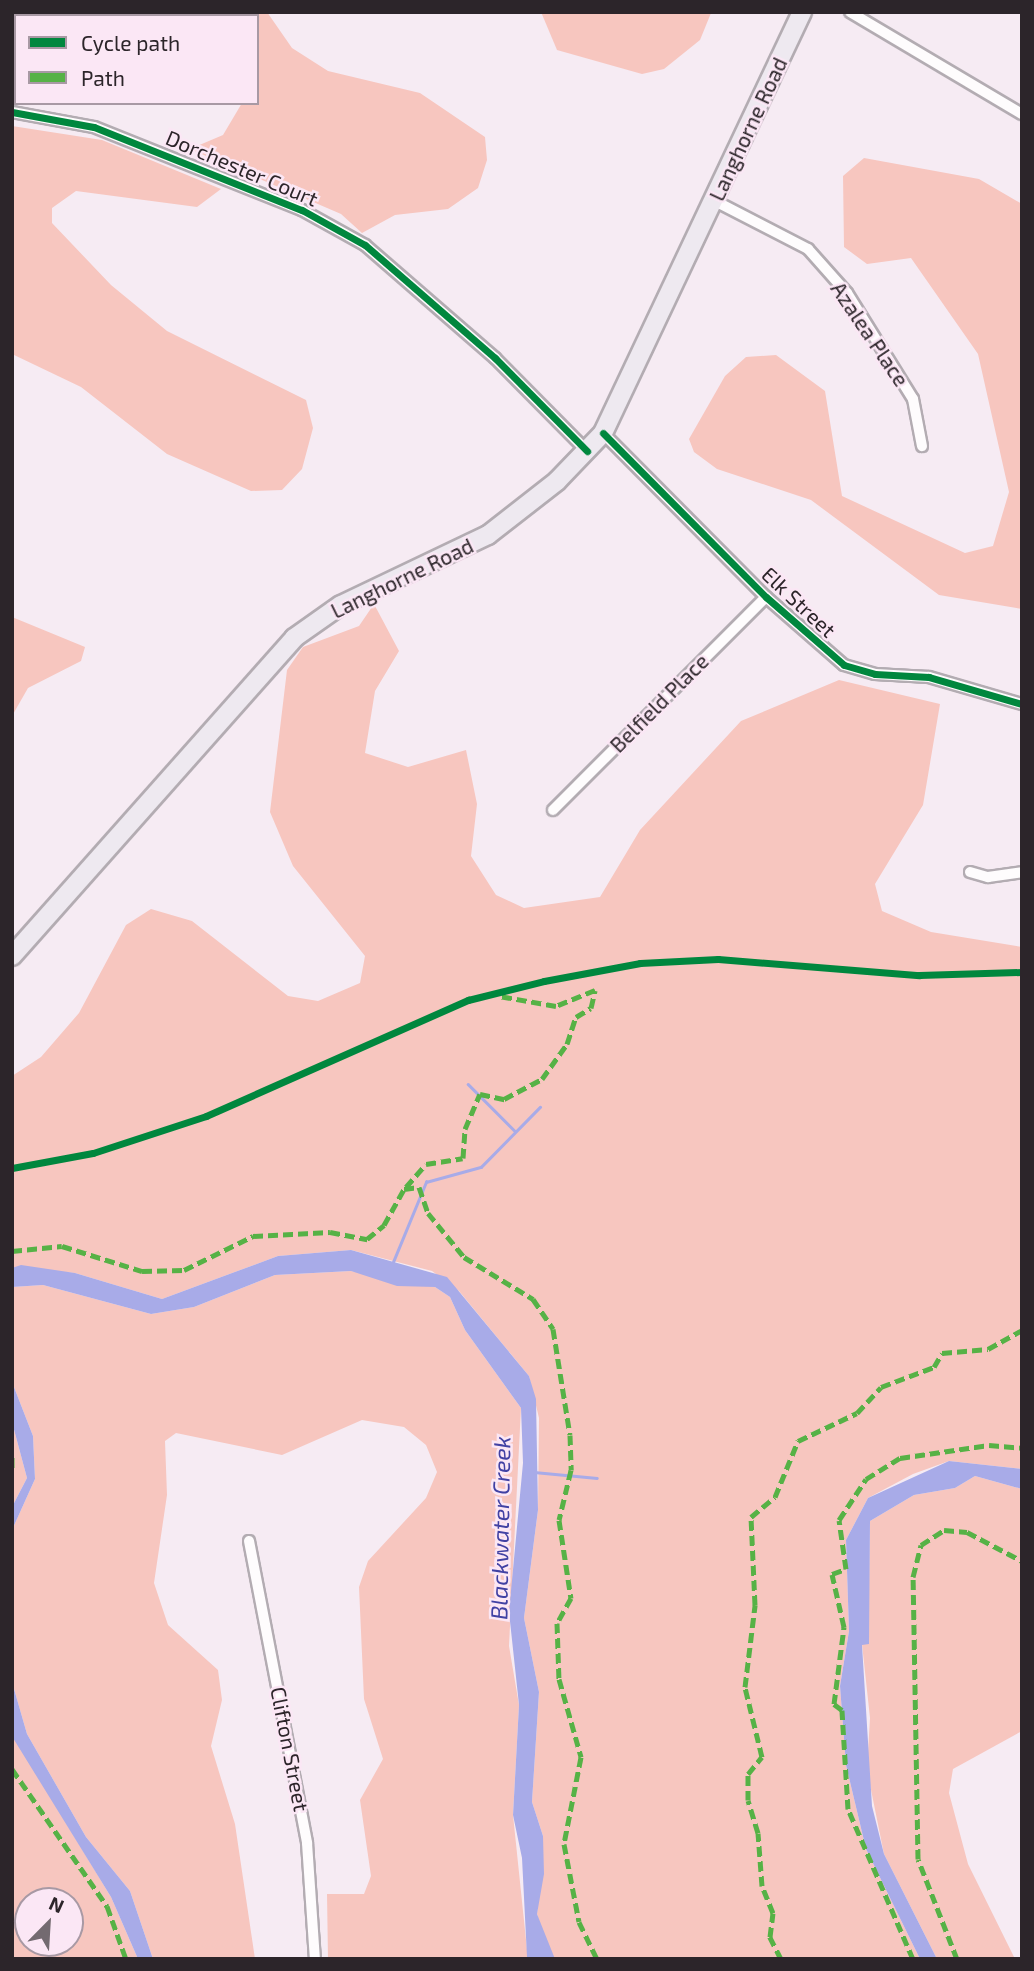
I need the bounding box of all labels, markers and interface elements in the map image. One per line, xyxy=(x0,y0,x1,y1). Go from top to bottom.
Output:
legend xyxy=(14,14,259,105)
text: Cycle path xyxy=(81,30,180,55)
street label: Langhorne Road xyxy=(704,53,792,205)
text: Path xyxy=(81,65,125,90)
street label: Dorchester Court xyxy=(162,125,322,211)
street label: Azalea Place xyxy=(826,277,914,391)
street label: Langhorne Road xyxy=(327,533,477,623)
street label: Elk Street xyxy=(757,562,841,642)
street label: Belfield Place xyxy=(605,649,713,757)
water label: Blackwater Creek xyxy=(485,1436,515,1620)
street label: Clifton Street xyxy=(266,1684,314,1814)
north arrow xyxy=(14,1887,84,1957)
text: N xyxy=(46,1891,68,1917)

